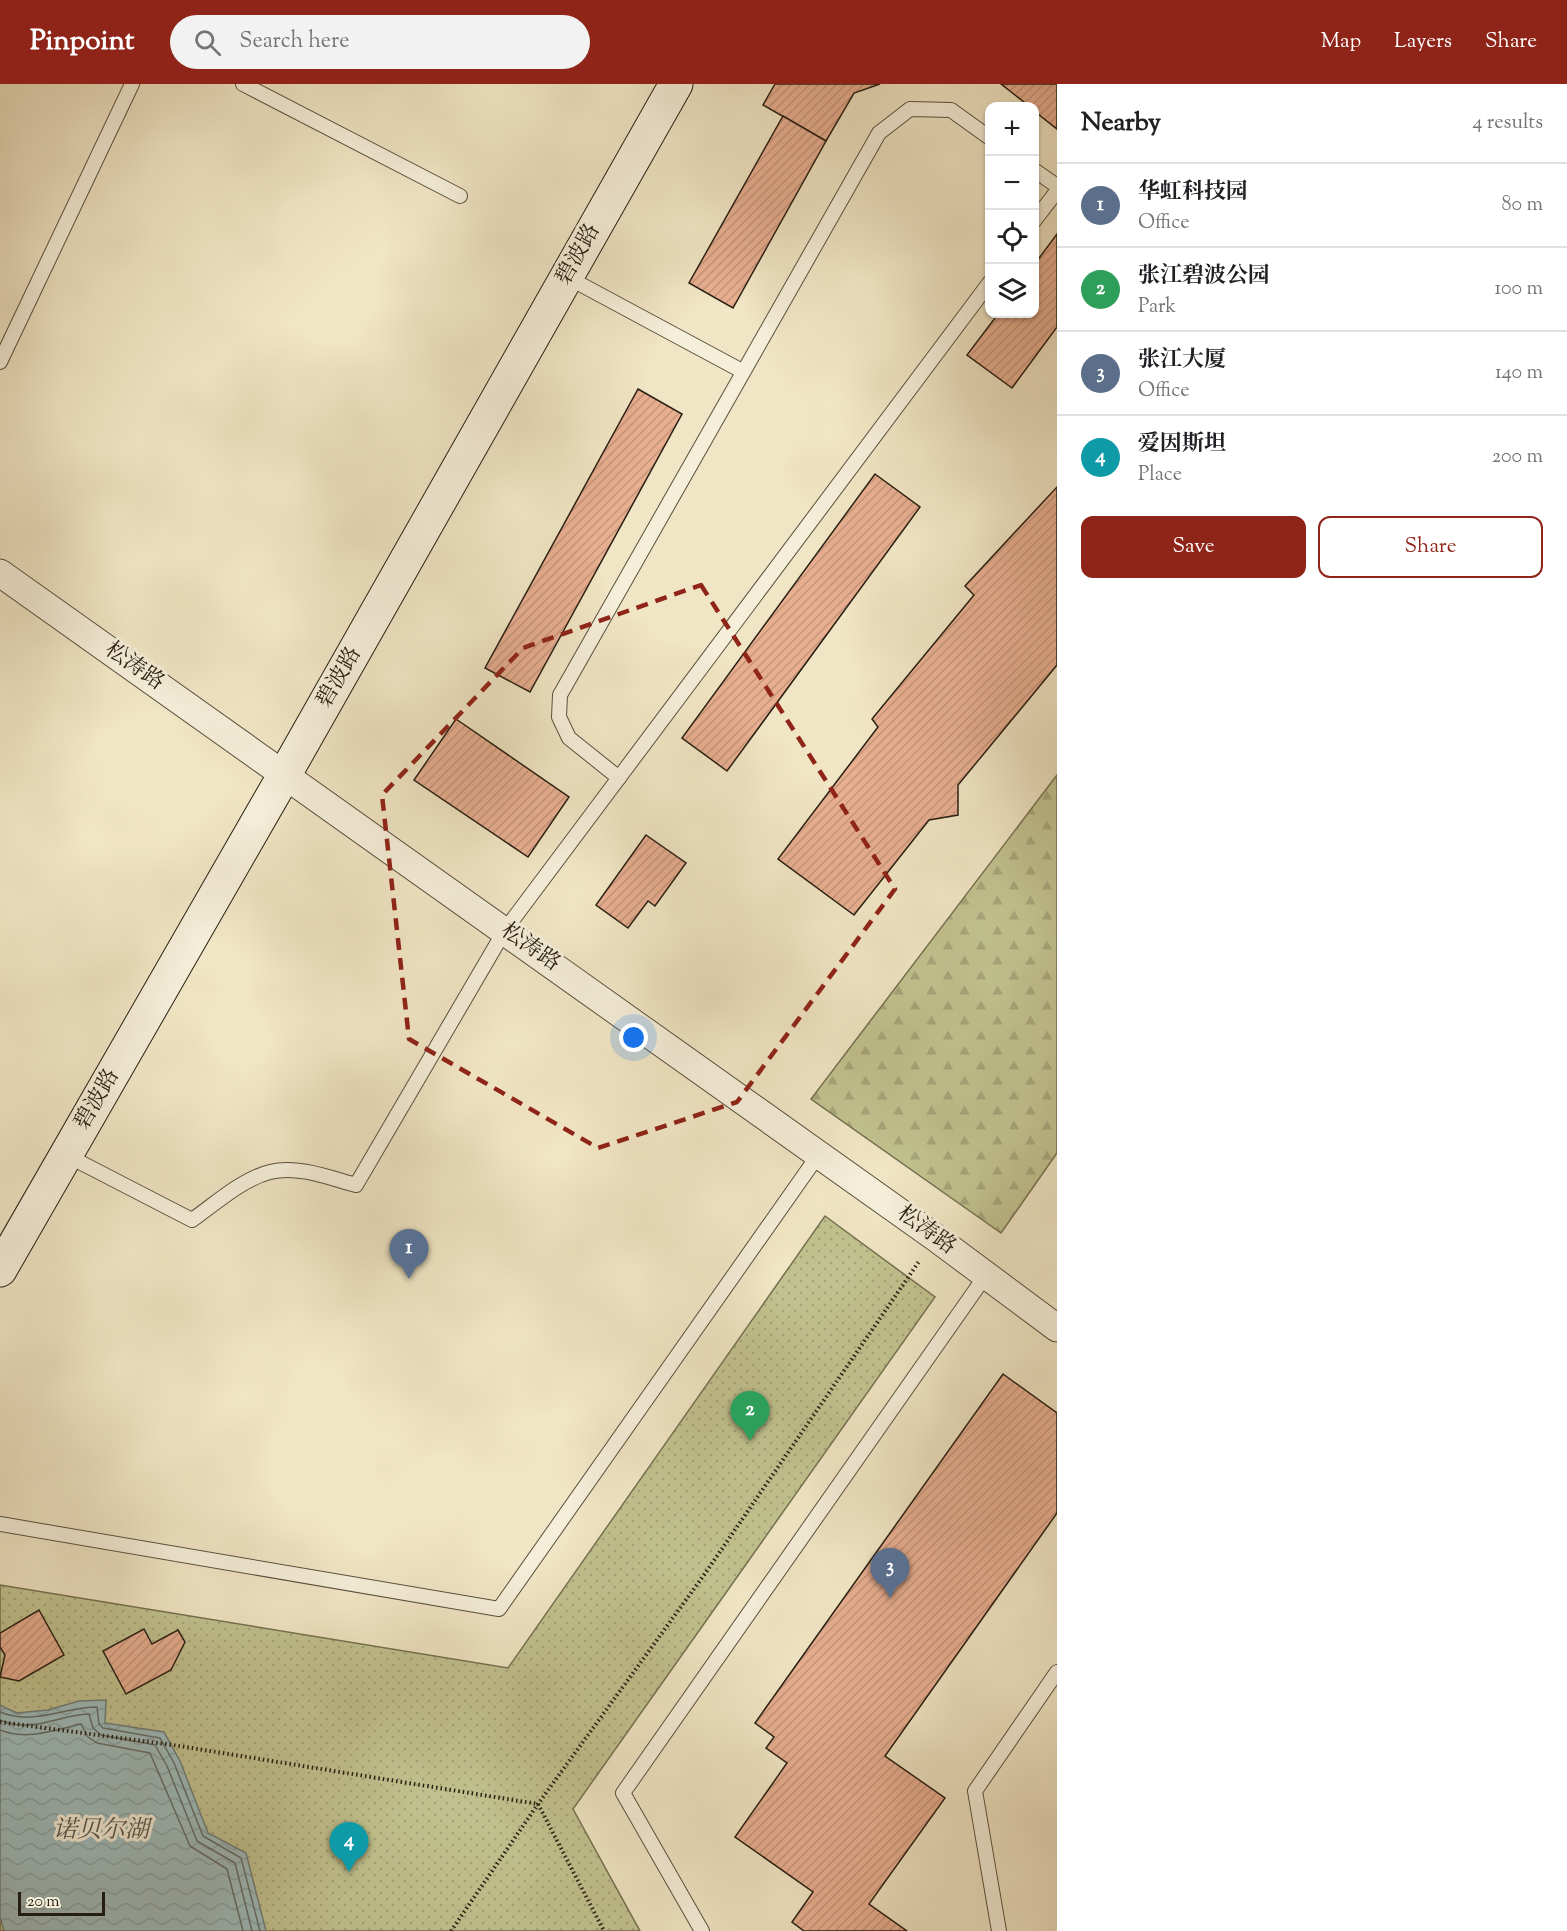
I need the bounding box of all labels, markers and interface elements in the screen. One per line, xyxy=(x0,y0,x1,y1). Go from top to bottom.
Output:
search box xyxy=(170,15,590,69)
text: Pinpoint xyxy=(30,22,134,62)
icon: search xyxy=(191,26,224,59)
text: Search here xyxy=(239,26,350,58)
text: Map xyxy=(1321,27,1361,57)
text: Layers xyxy=(1394,27,1452,57)
text: Share xyxy=(1485,27,1537,57)
map controls xyxy=(985,102,1039,318)
button: + xyxy=(985,102,1039,156)
text: Nearby xyxy=(1081,105,1161,142)
text: 4 results xyxy=(1472,109,1543,138)
button: − xyxy=(985,156,1039,210)
text: 华虹科技园 xyxy=(1138,177,1248,209)
text: 1 xyxy=(1097,191,1104,220)
text: 80 m xyxy=(1502,191,1543,220)
text: Office xyxy=(1138,209,1190,238)
button: locate xyxy=(985,210,1039,264)
street label: 碧波路 xyxy=(549,218,609,292)
text: 张江碧波公园 xyxy=(1138,261,1270,293)
button: layers xyxy=(985,264,1039,318)
text: 2 xyxy=(1096,275,1105,304)
text: 100 m xyxy=(1494,275,1543,304)
text: Park xyxy=(1138,293,1176,322)
text: 张江大厦 xyxy=(1138,345,1226,377)
text: 3 xyxy=(1096,359,1105,388)
text: 140 m xyxy=(1495,359,1543,388)
text: Office xyxy=(1138,377,1190,406)
text: 爱因斯坦 xyxy=(1138,429,1226,461)
text: 4 xyxy=(1095,443,1106,472)
text: 200 m xyxy=(1492,443,1543,472)
text: Place xyxy=(1138,461,1182,490)
button: Save xyxy=(1081,516,1306,578)
button: Share xyxy=(1318,516,1543,578)
street label: 松涛路 xyxy=(98,635,170,699)
street label: 碧波路 xyxy=(310,641,370,715)
street label: 松涛路 xyxy=(494,916,566,980)
your location xyxy=(619,1023,648,1052)
street label: 碧波路 xyxy=(68,1063,128,1137)
street label: 松涛路 xyxy=(890,1199,962,1263)
pin: 1 xyxy=(390,1230,428,1279)
pin: 2 xyxy=(730,1392,770,1441)
pin: 3 xyxy=(870,1548,910,1598)
water label: 诺贝尔湖 xyxy=(53,1814,153,1848)
pin: 4 xyxy=(330,1822,368,1872)
scale bar xyxy=(18,1889,105,1916)
text: 20 m xyxy=(27,1891,60,1914)

